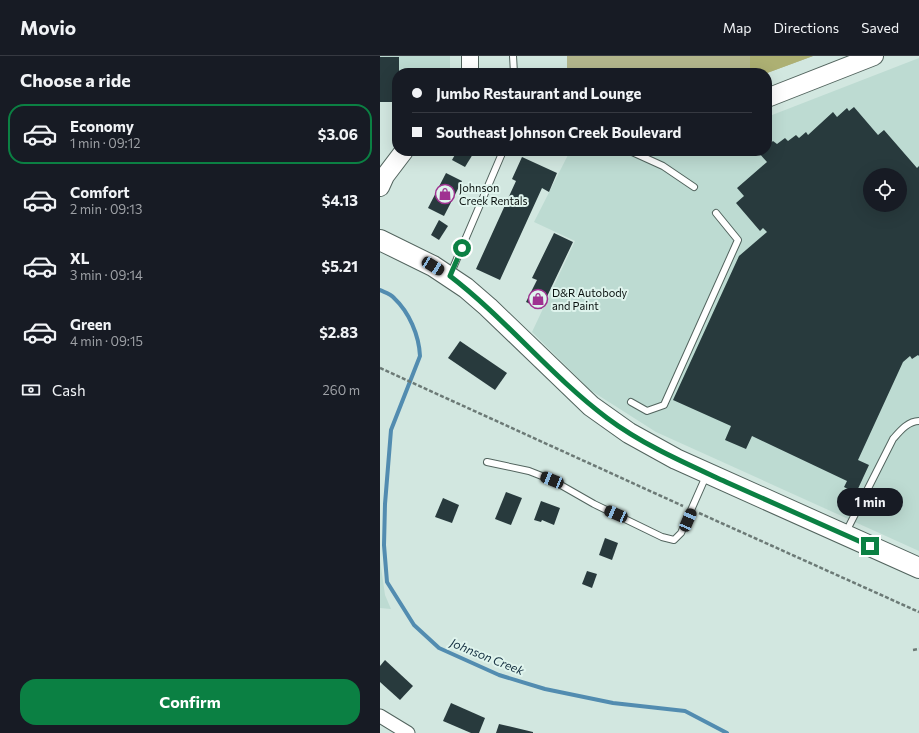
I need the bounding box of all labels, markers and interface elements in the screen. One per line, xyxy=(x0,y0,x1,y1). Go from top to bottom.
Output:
text: Movio xyxy=(20,16,76,39)
text: Map xyxy=(723,19,752,36)
text: Directions xyxy=(774,19,839,36)
text: Saved xyxy=(861,19,899,36)
text: Choose a ride xyxy=(20,69,131,91)
text: Jumbo Restaurant and Lounge xyxy=(436,84,642,102)
icon: car xyxy=(22,116,58,152)
text: Economy xyxy=(70,117,134,135)
text: Southeast Johnson Creek Boulevard xyxy=(436,123,681,141)
text: $3.06 xyxy=(318,125,358,143)
text: 1 min · 09:12 xyxy=(70,135,140,151)
map controls xyxy=(863,168,907,212)
button: locate xyxy=(863,168,907,212)
place label: Johnson Creek Rentals xyxy=(459,181,528,207)
icon: car xyxy=(22,182,58,218)
text: Comfort xyxy=(70,183,130,201)
shop icon: Johnson Creek Rentals xyxy=(434,183,456,205)
text: $4.13 xyxy=(322,191,358,209)
text: 2 min · 09:13 xyxy=(70,201,142,217)
route start xyxy=(453,239,471,257)
icon: car xyxy=(22,248,58,284)
text: XL xyxy=(70,249,89,267)
car xyxy=(420,255,446,277)
text: $5.21 xyxy=(322,257,358,275)
text: 3 min · 09:14 xyxy=(70,267,143,283)
place label: D&R Autobody and Paint xyxy=(552,286,628,312)
shop icon: D&R Autobody and Paint xyxy=(527,288,549,310)
icon: car xyxy=(22,314,58,350)
text: Green xyxy=(70,315,111,333)
text: $2.83 xyxy=(319,323,358,341)
text: 4 min · 09:15 xyxy=(70,333,143,349)
icon: cash xyxy=(20,379,42,401)
text: Cash xyxy=(52,381,86,399)
text: 260 m xyxy=(323,382,360,398)
car xyxy=(539,470,565,490)
callout: 1 min xyxy=(837,488,903,516)
text: 1 min xyxy=(855,494,885,510)
car xyxy=(603,504,629,524)
car xyxy=(678,507,698,533)
route end xyxy=(861,537,879,555)
water label: Johnson Creek xyxy=(447,635,527,678)
button: Confirm xyxy=(20,679,360,725)

